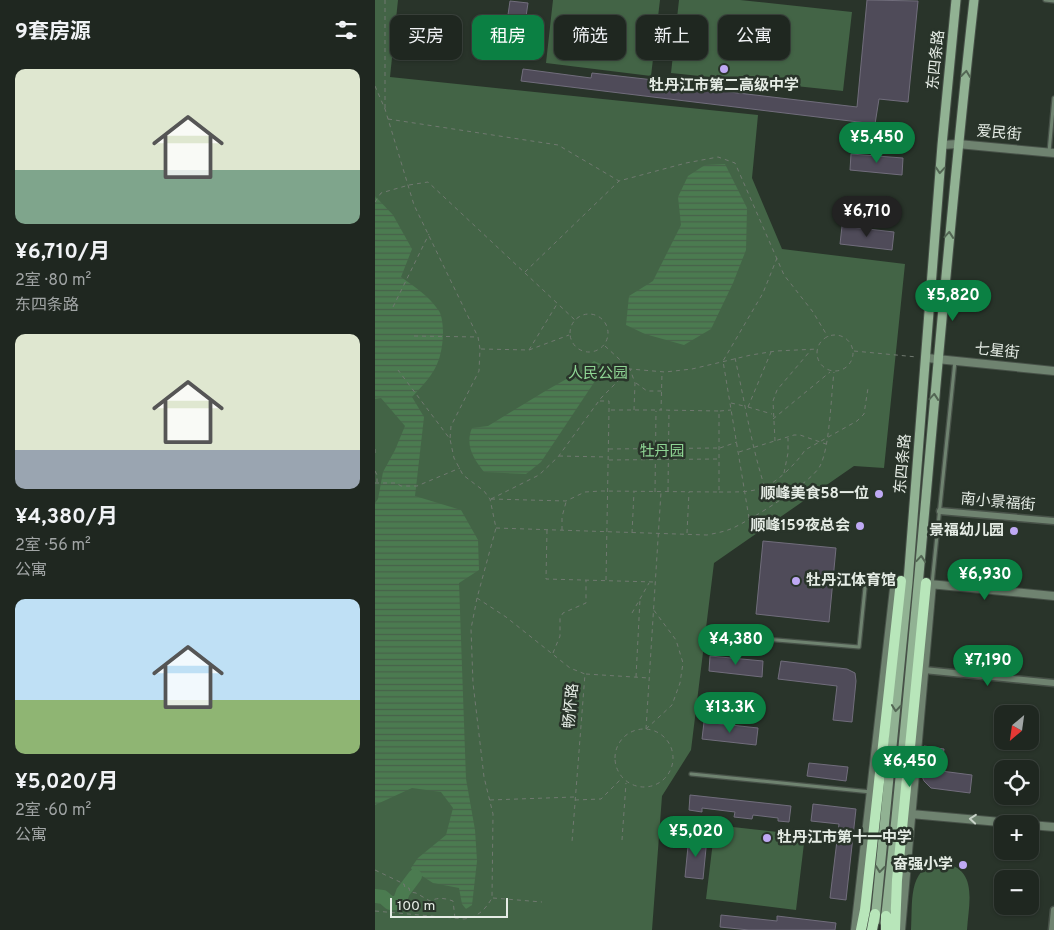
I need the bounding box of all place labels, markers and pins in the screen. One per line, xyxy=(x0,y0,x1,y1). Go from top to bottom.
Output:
marker: 牡丹江市第二高级中学 xyxy=(718,63,730,75)
place label: 牡丹江市第二高级中学 xyxy=(649,76,799,96)
pin: ¥5,450 xyxy=(836,121,918,164)
pin: ¥6,710 xyxy=(826,196,908,238)
pin: ¥5,820 xyxy=(912,280,994,322)
place label: 顺峰美食58一位 xyxy=(760,484,869,504)
marker: 顺峰美食58一位 xyxy=(873,488,885,500)
place label: 顺峰159夜总会 xyxy=(751,516,850,536)
marker: 顺峰159夜总会 xyxy=(854,520,866,532)
place label: 景福幼儿园 xyxy=(929,521,1004,541)
marker: 景福幼儿园 xyxy=(1008,525,1020,537)
pin: ¥6,930 xyxy=(944,558,1026,601)
place label: 牡丹江体育馆 xyxy=(806,572,896,591)
marker: 牡丹江体育馆 xyxy=(790,575,802,587)
pin: ¥4,380 xyxy=(695,624,777,666)
pin: ¥7,190 xyxy=(947,644,1029,687)
pin: ¥13.3K xyxy=(689,692,771,734)
pin: ¥6,450 xyxy=(869,746,951,788)
pin: ¥5,020 xyxy=(655,816,737,858)
place label: 牡丹江市第十一中学 xyxy=(777,828,912,848)
marker: 牡丹江市第十一中学 xyxy=(761,832,773,844)
place label: 奋强小学 xyxy=(893,855,953,875)
marker: 奋强小学 xyxy=(957,859,969,871)

